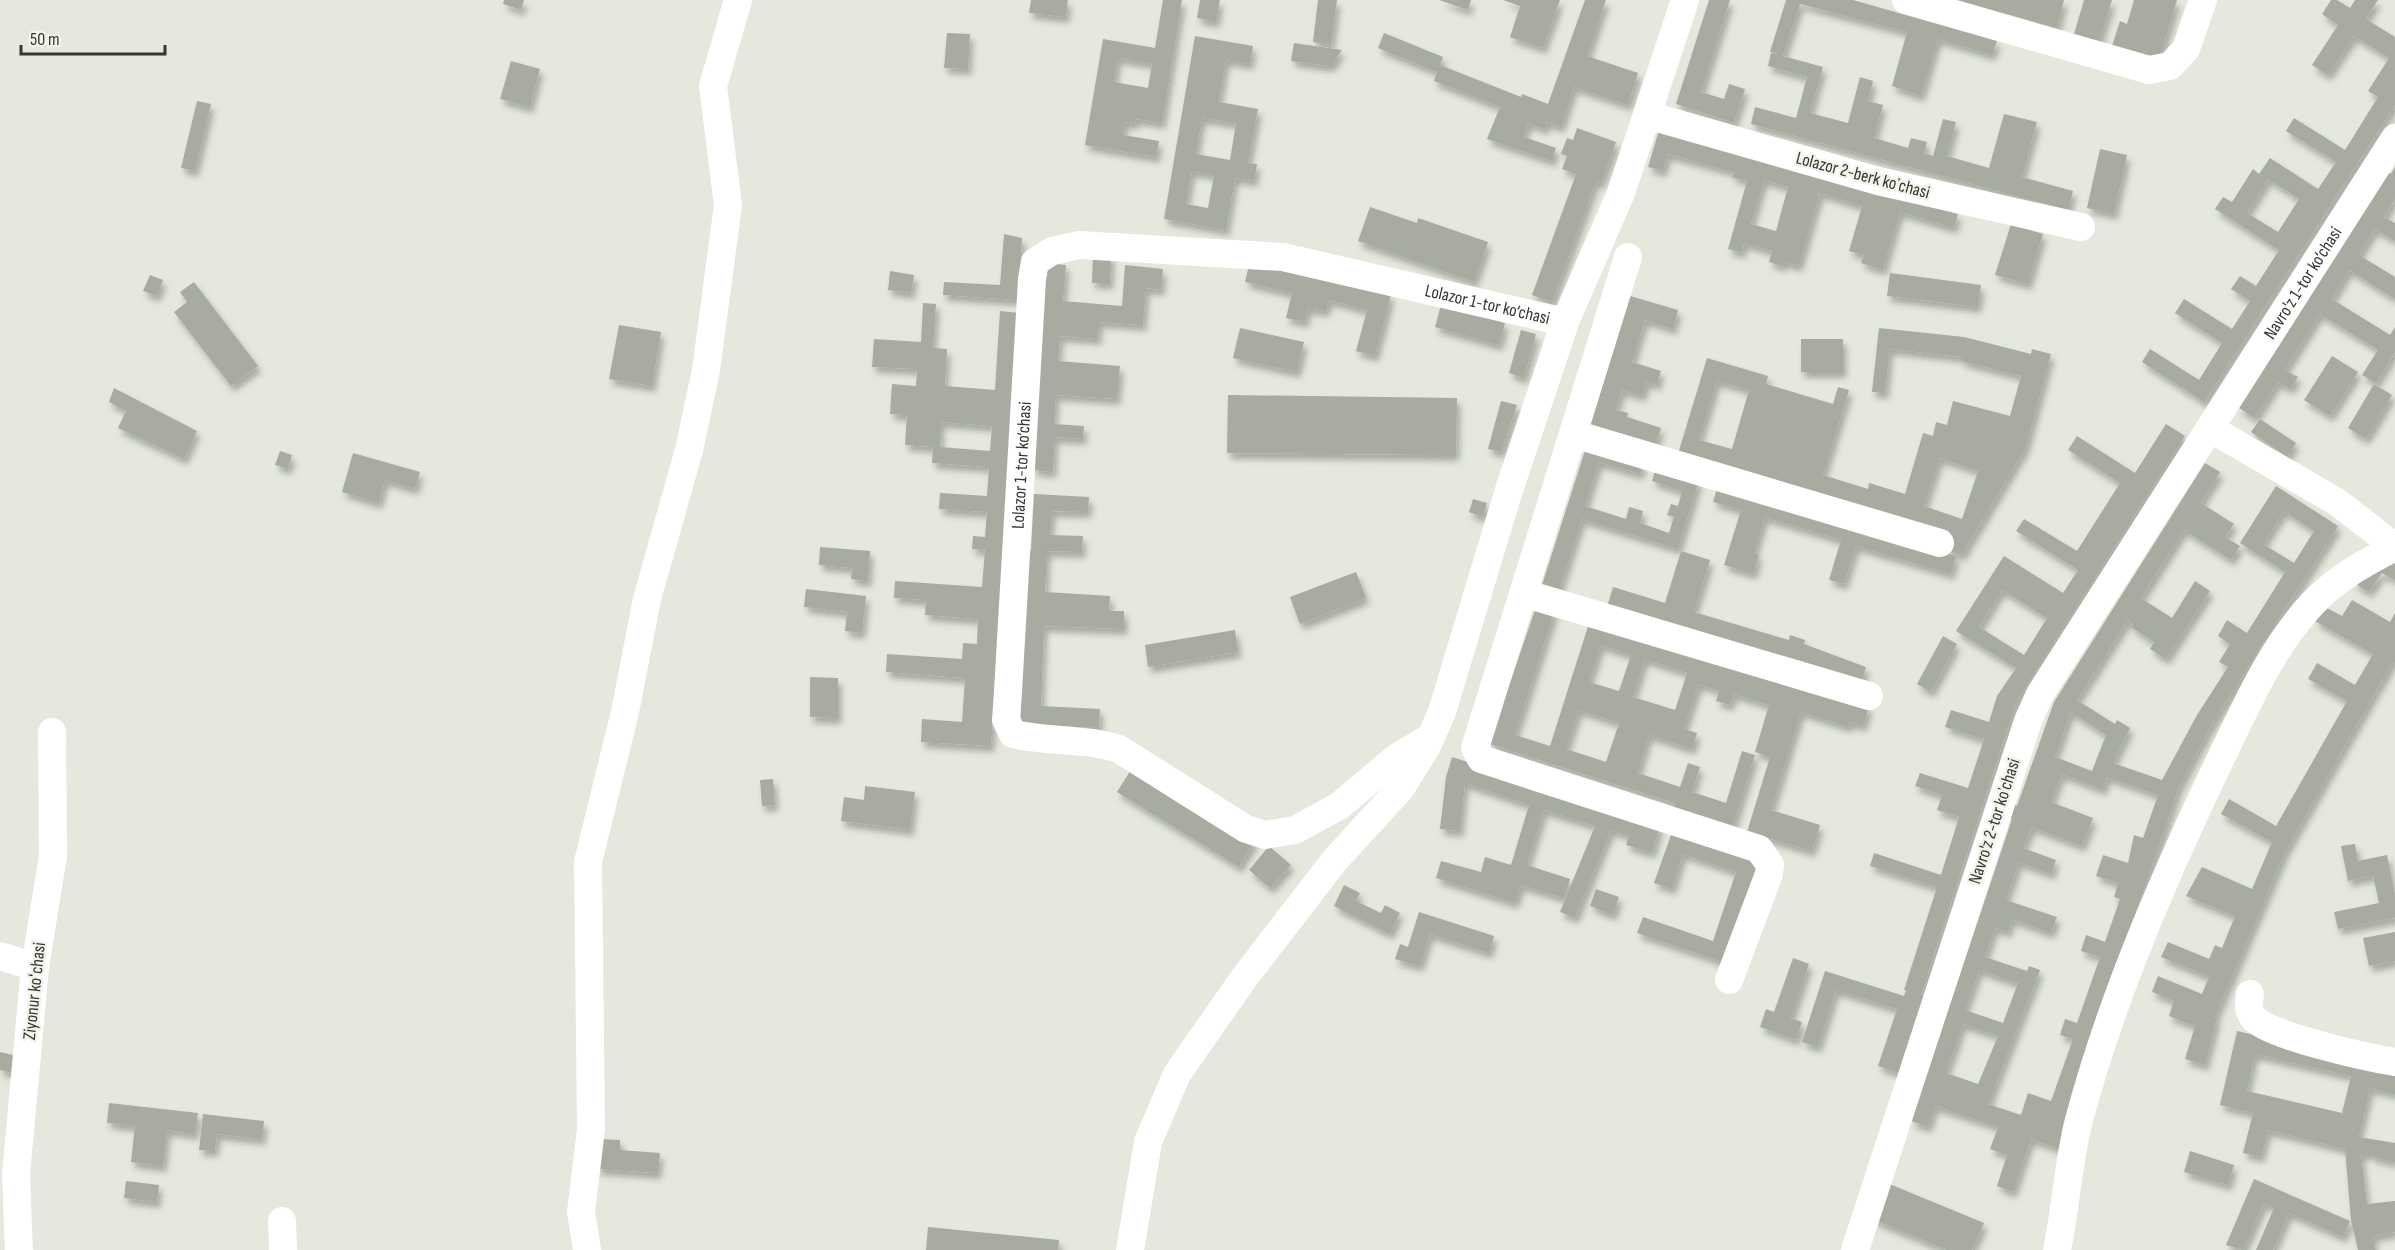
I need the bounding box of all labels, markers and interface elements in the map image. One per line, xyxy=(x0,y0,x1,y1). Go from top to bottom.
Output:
scale bar xyxy=(21,18,165,56)
text: 50 m xyxy=(30,29,60,50)
street label: Lolazor 2-berk koʼchasi xyxy=(1794,148,1932,203)
street label: Navro'z 1-tor ko‘chasi xyxy=(2259,223,2347,343)
street label: Lolazor 1-tor ko‘chasi xyxy=(1423,280,1552,329)
street label: Lolazor 1-tor ko‘chasi xyxy=(1007,401,1036,530)
street label: Navro'z 2-tor koʼchasi xyxy=(1964,756,2025,886)
street label: Ziyonur koʻchasi xyxy=(19,941,50,1041)

